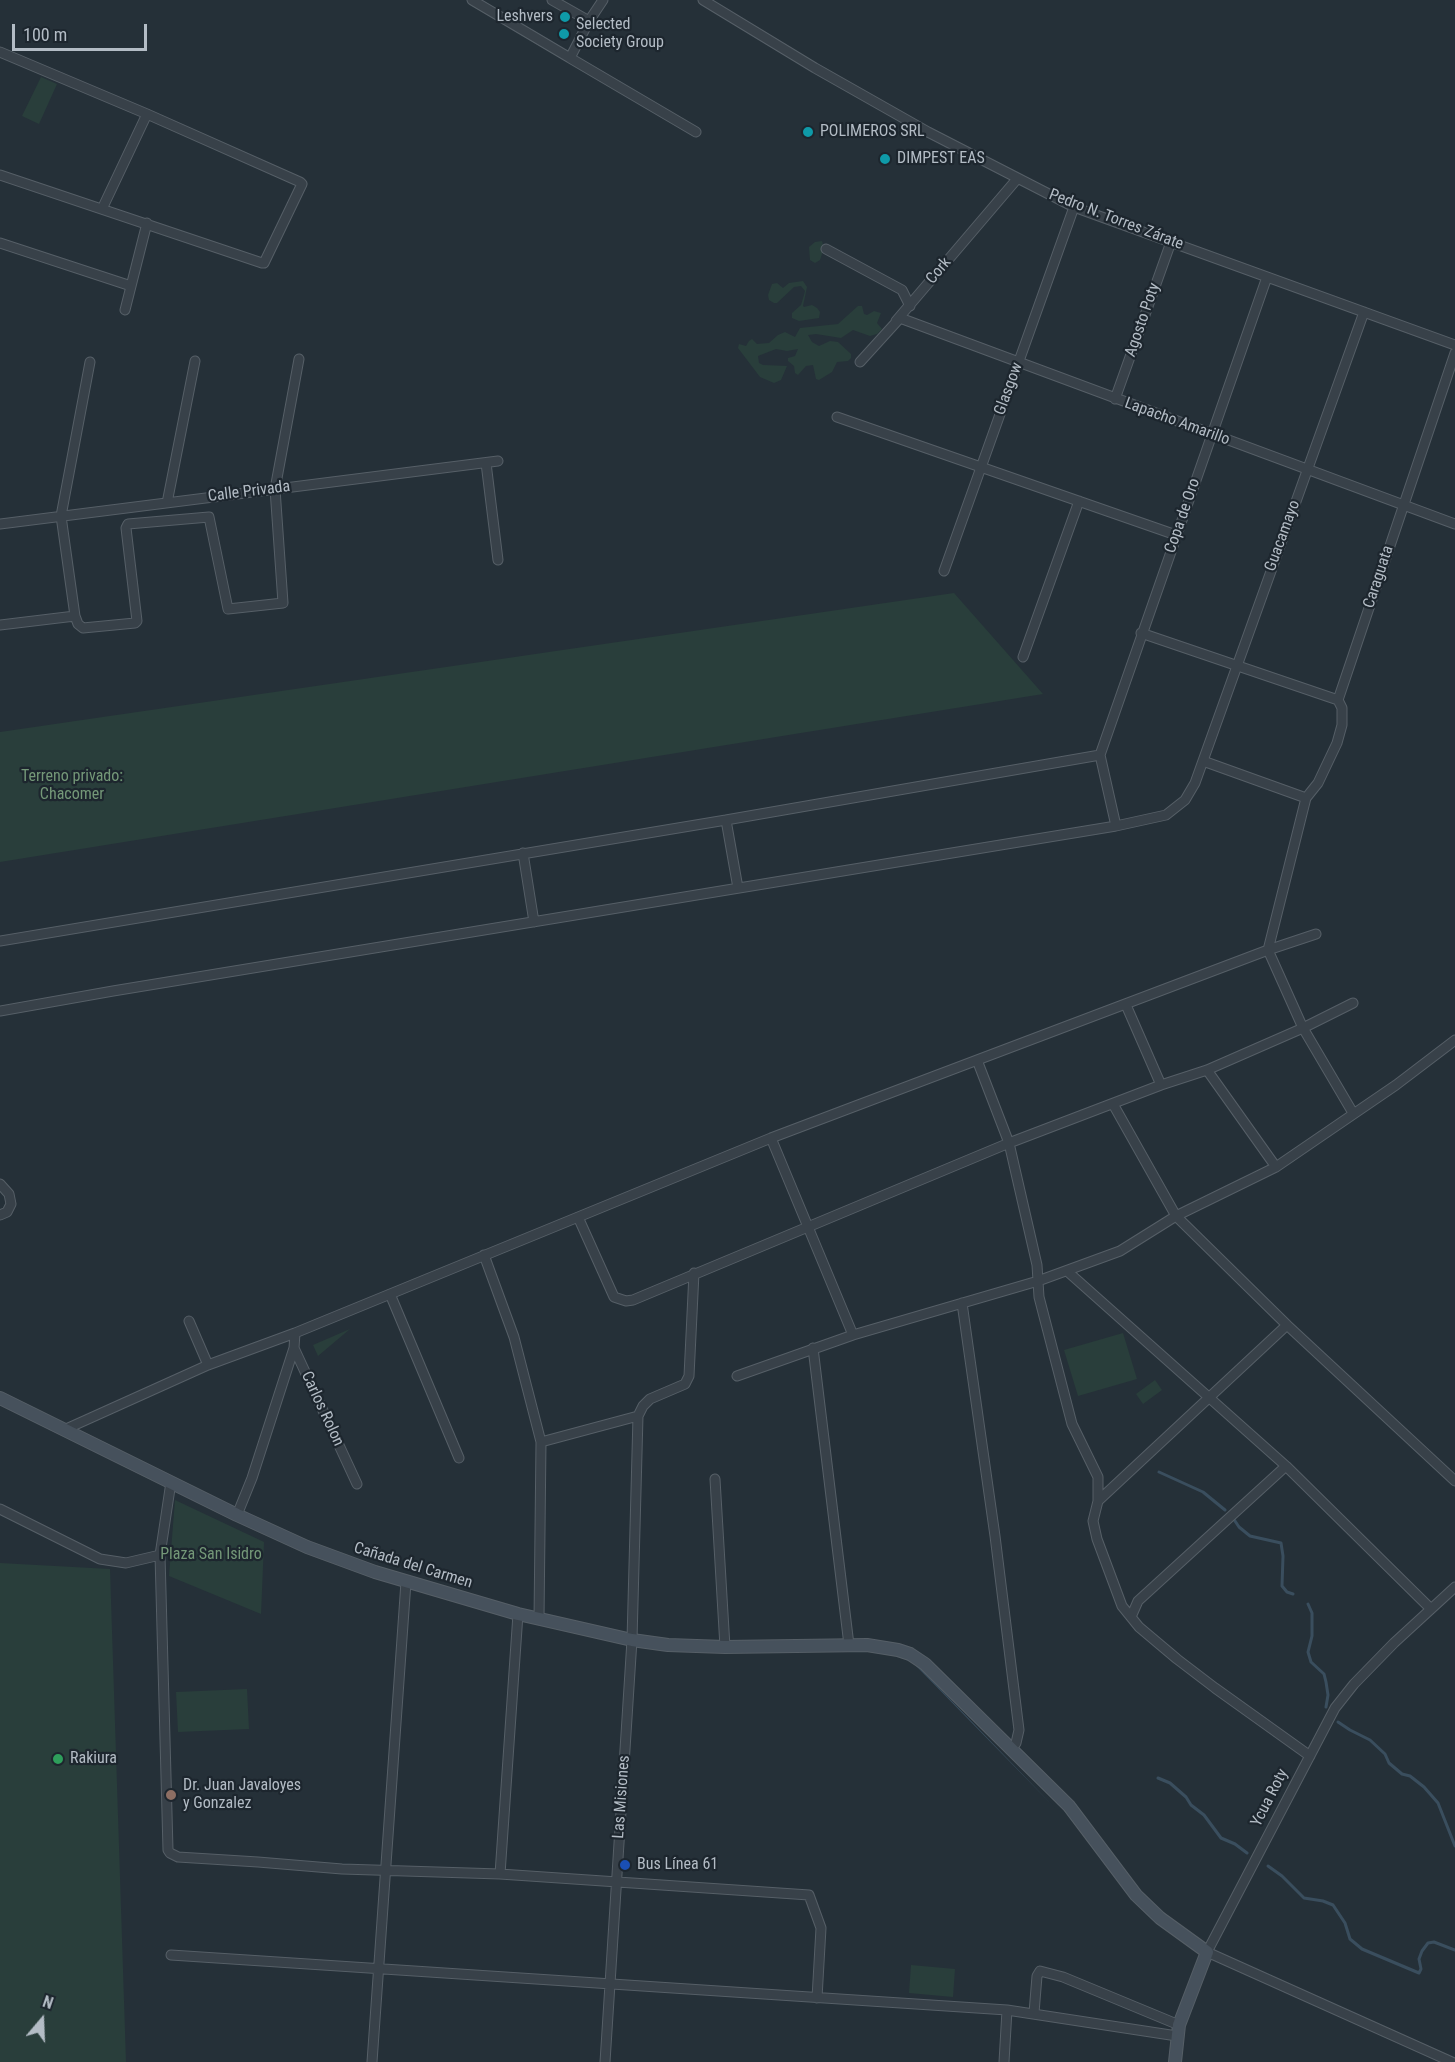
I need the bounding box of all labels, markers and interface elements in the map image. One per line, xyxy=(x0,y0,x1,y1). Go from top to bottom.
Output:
place label: Leshvers xyxy=(496,7,553,27)
marker: Leshvers xyxy=(558,10,572,24)
scale bar xyxy=(15,12,150,50)
place label: Selected Society Group xyxy=(576,15,664,53)
text: 100 m xyxy=(23,24,67,45)
marker: Selected Society Group xyxy=(557,27,571,41)
place label: POLIMEROS SRL xyxy=(820,122,925,142)
marker: POLIMEROS SRL xyxy=(801,125,815,139)
place label: DIMPEST EAS xyxy=(897,149,985,169)
marker: DIMPEST EAS xyxy=(878,152,892,166)
street label: Pedro N. Torres Zárate xyxy=(1046,185,1186,255)
street label: Cork xyxy=(922,254,956,288)
street label: Agosto Poty xyxy=(1121,281,1165,359)
street label: Glasgow xyxy=(991,360,1027,418)
street label: Lapacho Amarillo xyxy=(1122,394,1232,450)
street label: Copa de Oro xyxy=(1161,476,1205,556)
street label: Calle Privada xyxy=(207,477,291,507)
street label: Guacamayo xyxy=(1261,498,1305,574)
street label: Caraguata xyxy=(1360,543,1398,611)
park label: Terreno privado: Chacomer xyxy=(21,767,123,805)
street label: Carlos Rolon xyxy=(296,1369,348,1449)
street label: Cañada del Carmen xyxy=(351,1539,475,1593)
park label: Plaza San Isidro xyxy=(160,1545,262,1565)
place label: Rakiura xyxy=(70,1749,117,1769)
marker: Rakiura xyxy=(51,1752,65,1766)
street label: Las Misiones xyxy=(610,1755,634,1839)
street label: Ycua Roty xyxy=(1247,1766,1293,1830)
place label: Dr. Juan Javaloyes y Gonzalez xyxy=(183,1776,301,1814)
marker: Dr. Juan Javaloyes y Gonzalez xyxy=(164,1788,178,1802)
place label: Bus Línea 61 xyxy=(637,1855,718,1875)
marker: Bus Línea 61 xyxy=(618,1858,632,1872)
north arrow xyxy=(12,1990,72,2050)
text: N xyxy=(40,1992,56,2013)

